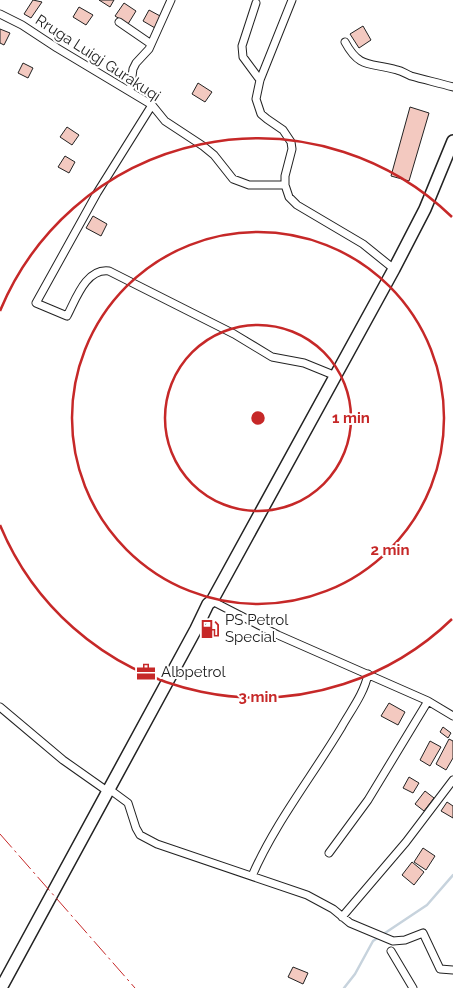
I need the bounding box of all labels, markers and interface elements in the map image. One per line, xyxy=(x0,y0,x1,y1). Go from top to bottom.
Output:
street label: Rruga Luigj Gurakuqi xyxy=(32,11,164,105)
centre of rings xyxy=(249,409,267,427)
text: 1 min xyxy=(332,409,370,427)
text: 2 min xyxy=(371,541,409,559)
place label: PS Petrol Special xyxy=(225,611,289,646)
fuel station icon: PS Petrol Special xyxy=(199,618,221,640)
office icon: Albpetrol xyxy=(135,661,157,683)
place label: Albpetrol xyxy=(161,663,226,681)
text: 3 min xyxy=(239,688,277,706)

